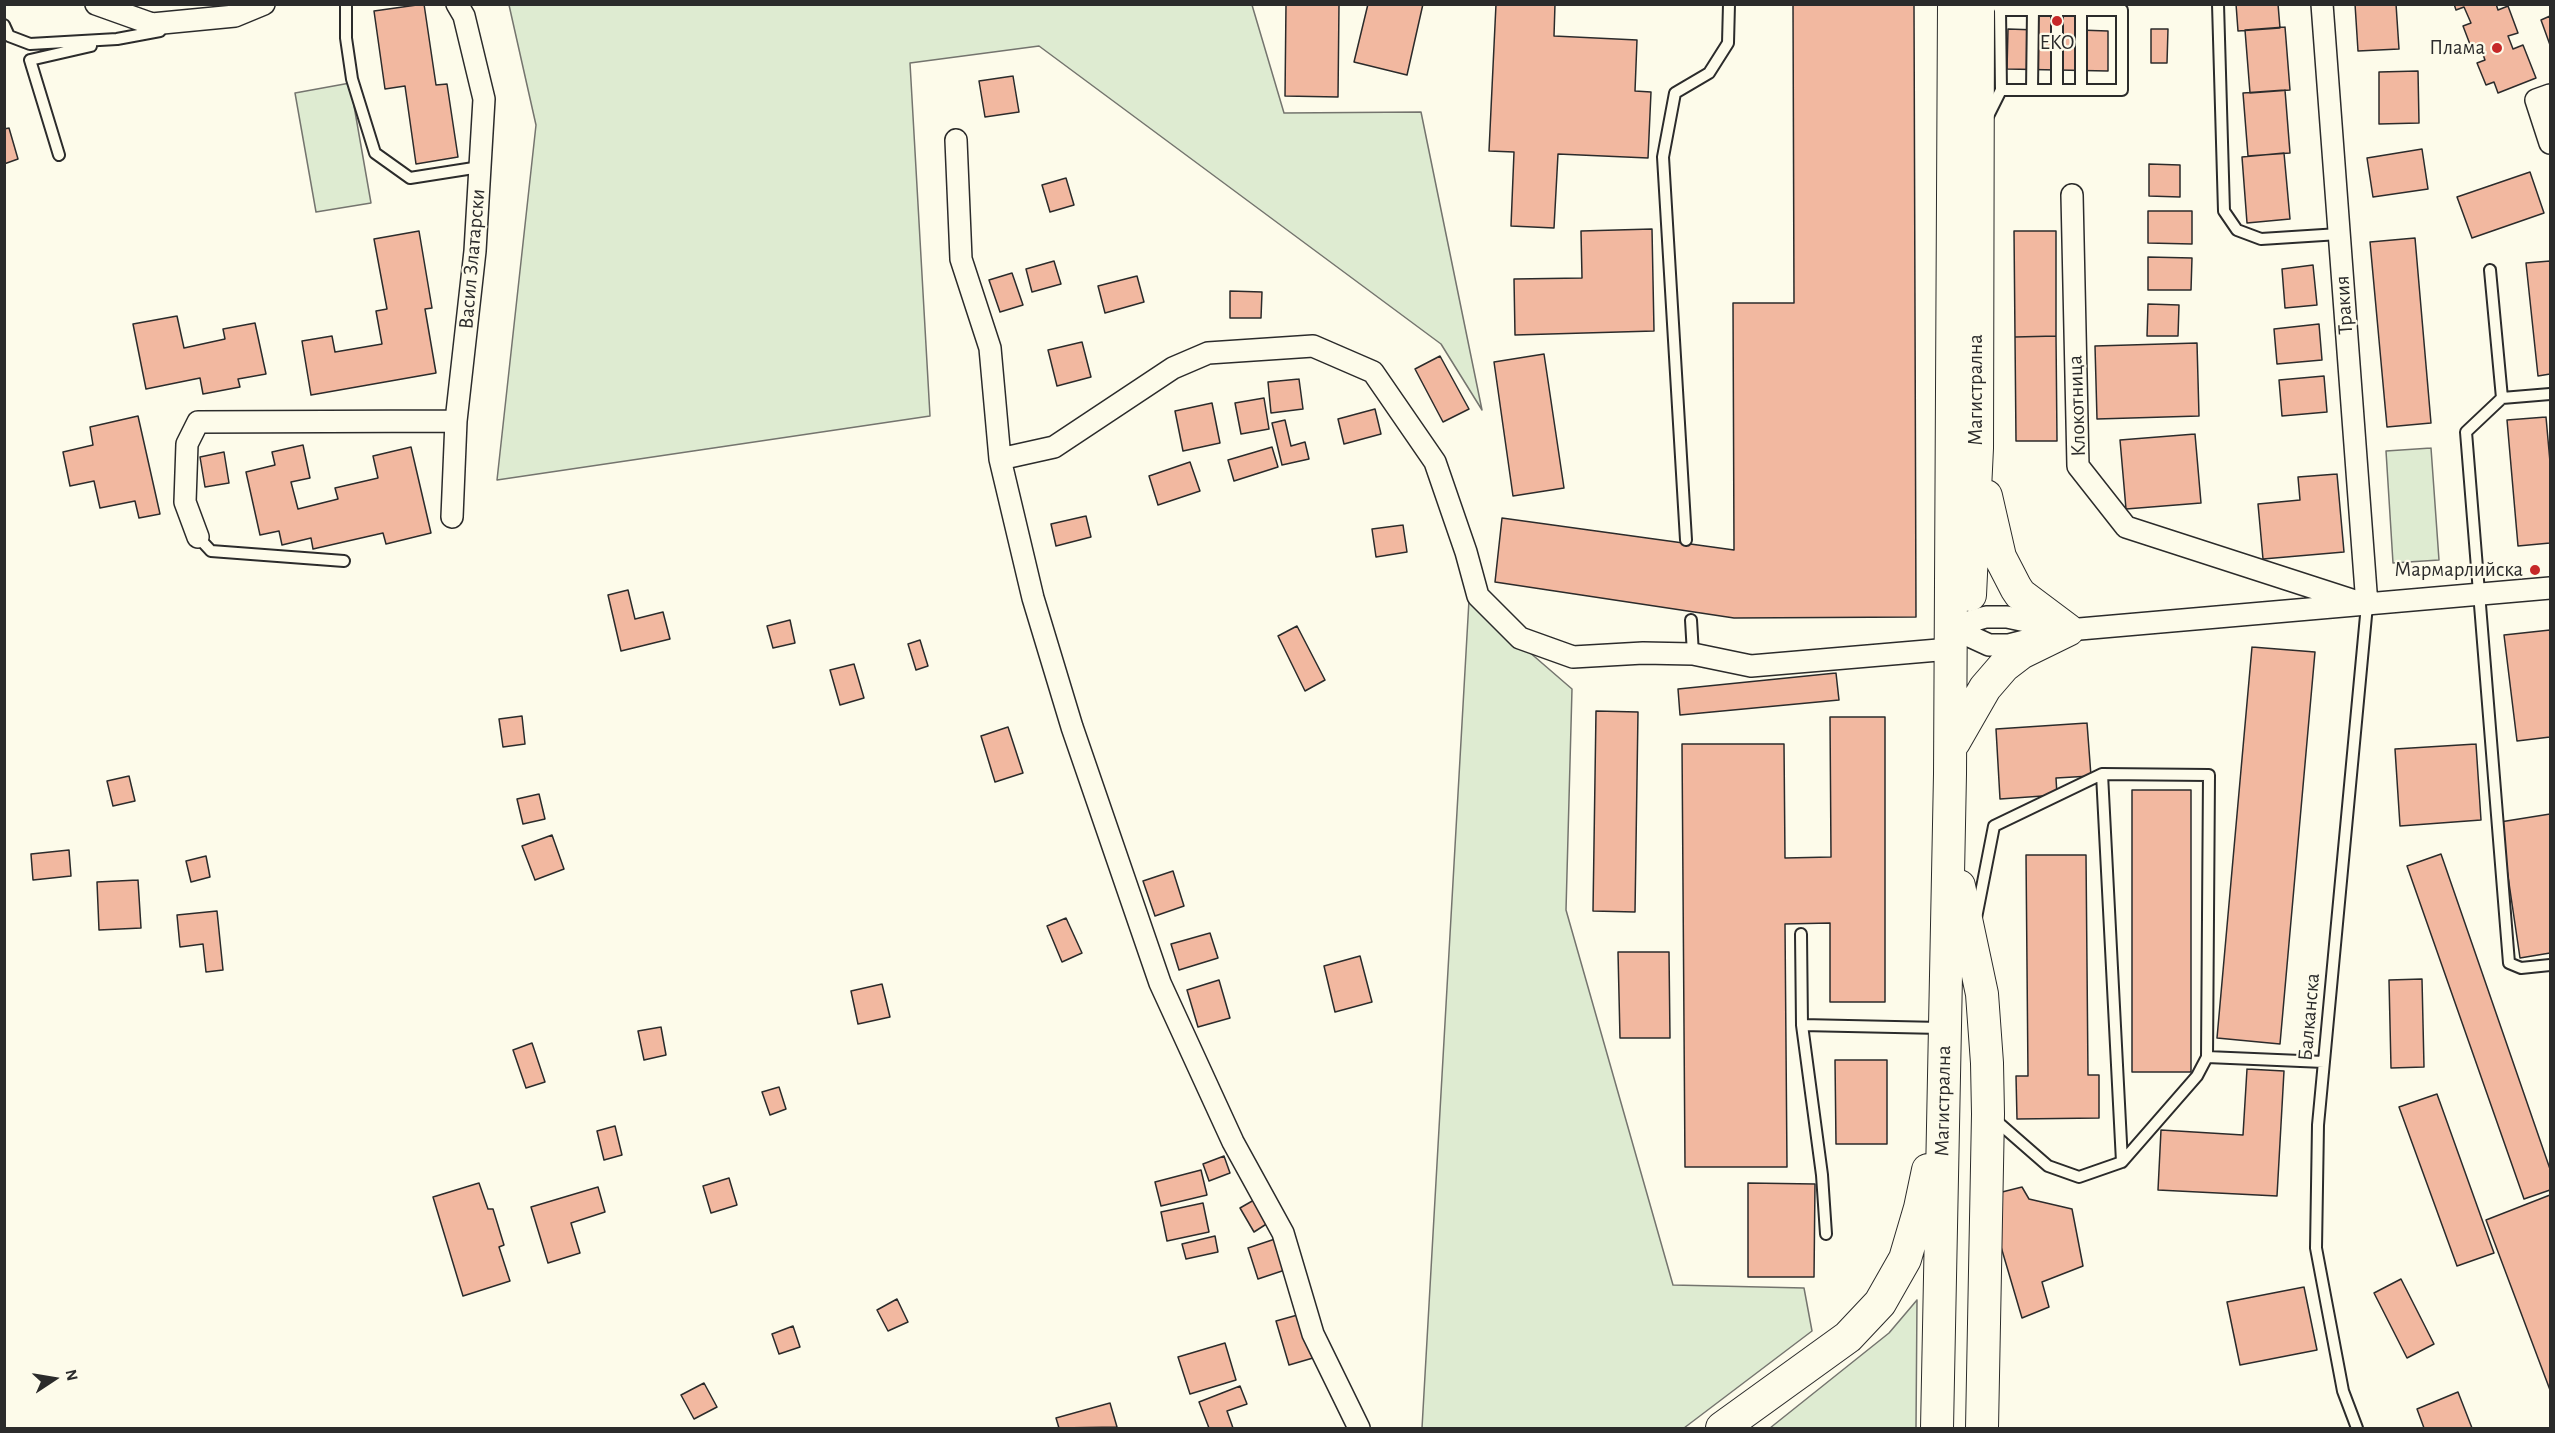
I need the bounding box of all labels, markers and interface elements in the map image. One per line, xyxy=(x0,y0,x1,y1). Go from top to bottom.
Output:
marker: EKO xyxy=(2050,14,2064,28)
place label: EKO xyxy=(2040,30,2074,56)
place label: Плама xyxy=(2429,35,2485,61)
marker: Плама xyxy=(2490,41,2504,55)
street label: Васил Златарски xyxy=(453,188,491,330)
street label: Тракия xyxy=(2329,275,2359,335)
street label: Магистрална xyxy=(1963,334,1989,446)
street label: Клокотница xyxy=(2063,355,2091,457)
place label: Мармарлийска xyxy=(2394,557,2523,583)
marker: Мармарлийска xyxy=(2528,563,2542,577)
street label: Балканска xyxy=(2293,972,2325,1062)
street label: Магистрална xyxy=(1929,1045,1957,1157)
north arrow xyxy=(24,1349,84,1409)
text: N xyxy=(63,1368,81,1382)

